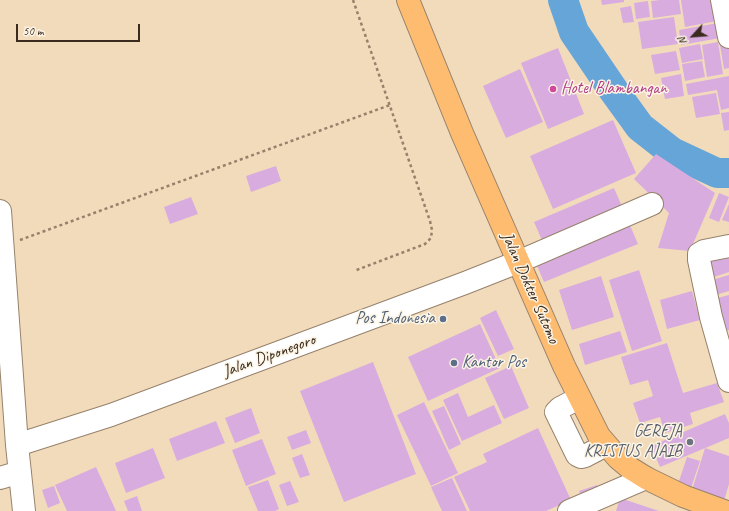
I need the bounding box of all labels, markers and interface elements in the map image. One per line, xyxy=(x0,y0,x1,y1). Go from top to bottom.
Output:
scale bar xyxy=(18,16,142,42)
north arrow xyxy=(673,16,713,56)
text: 50 m xyxy=(23,23,43,39)
text: N xyxy=(674,35,690,47)
place label: Hotel Blambangan xyxy=(561,79,667,99)
marker: Hotel Blambangan xyxy=(548,84,558,94)
street label: Jalan Dokter Sutomo xyxy=(496,229,564,347)
place label: Pos Indonesia xyxy=(355,309,435,329)
marker: Pos Indonesia xyxy=(438,314,448,324)
street label: Jalan Diponegoro xyxy=(220,330,318,382)
place label: Kantor Pos xyxy=(462,353,526,373)
marker: Kantor Pos xyxy=(449,358,459,368)
place label: GEREJA KRISTUS AJAIB xyxy=(584,422,682,462)
marker: GEREJA KRISTUS AJAIB xyxy=(685,437,695,447)

